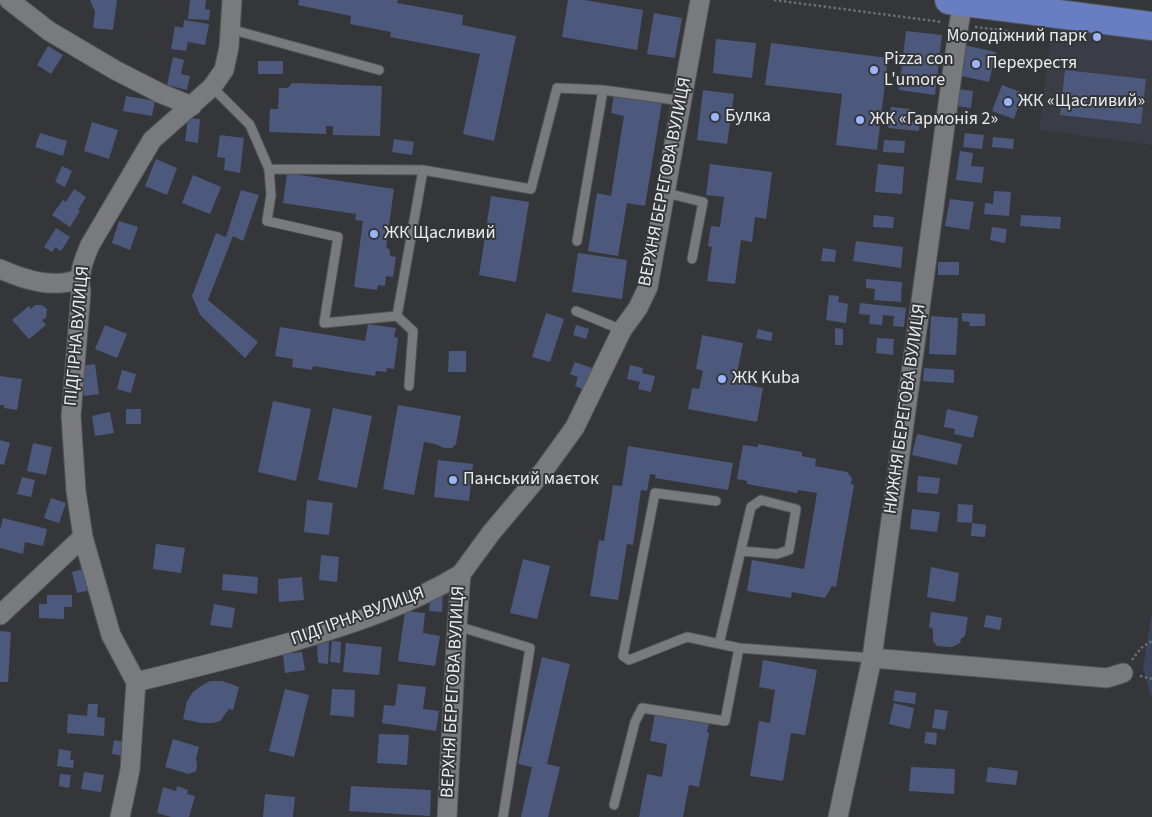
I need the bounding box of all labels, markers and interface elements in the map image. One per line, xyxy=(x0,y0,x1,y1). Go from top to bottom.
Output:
place label: Молодіжний парк xyxy=(946,26,1087,48)
marker: Молодіжний парк xyxy=(1091,31,1103,43)
place label: Pizza con L'umore xyxy=(884,49,954,92)
place label: Перехрестя xyxy=(986,53,1077,75)
marker: Перехрестя xyxy=(970,58,982,70)
marker: Pizza con L'umore xyxy=(868,64,880,76)
street label: ВЕРХНЯ БЕРЕГОВА ВУЛИЦЯ xyxy=(635,76,697,288)
place label: ЖК «Щасливий» xyxy=(1018,91,1145,113)
marker: ЖК «Щасливий» xyxy=(1002,96,1014,108)
place label: Булка xyxy=(725,106,771,128)
place label: ЖК «Гармонія 2» xyxy=(870,109,998,131)
marker: Булка xyxy=(709,111,721,123)
marker: ЖК «Гармонія 2» xyxy=(854,114,866,126)
place label: ЖК Щасливий xyxy=(384,223,496,245)
marker: ЖК Щасливий xyxy=(368,228,380,240)
street label: ПІДГІРНА ВУЛИЦЯ xyxy=(61,265,95,407)
street label: НИЖНЯ БЕРЕГОВА ВУЛИЦЯ xyxy=(881,302,931,516)
place label: ЖК Kuba xyxy=(732,368,800,390)
marker: ЖК Kuba xyxy=(716,373,728,385)
place label: Панський маєток xyxy=(463,469,599,491)
marker: Панський маєток xyxy=(447,474,459,486)
street label: ПІДГІРНА ВУЛИЦЯ xyxy=(288,583,428,651)
street label: ВЕРХНЯ БЕРЕГОВА ВУЛИЦЯ xyxy=(438,585,470,799)

